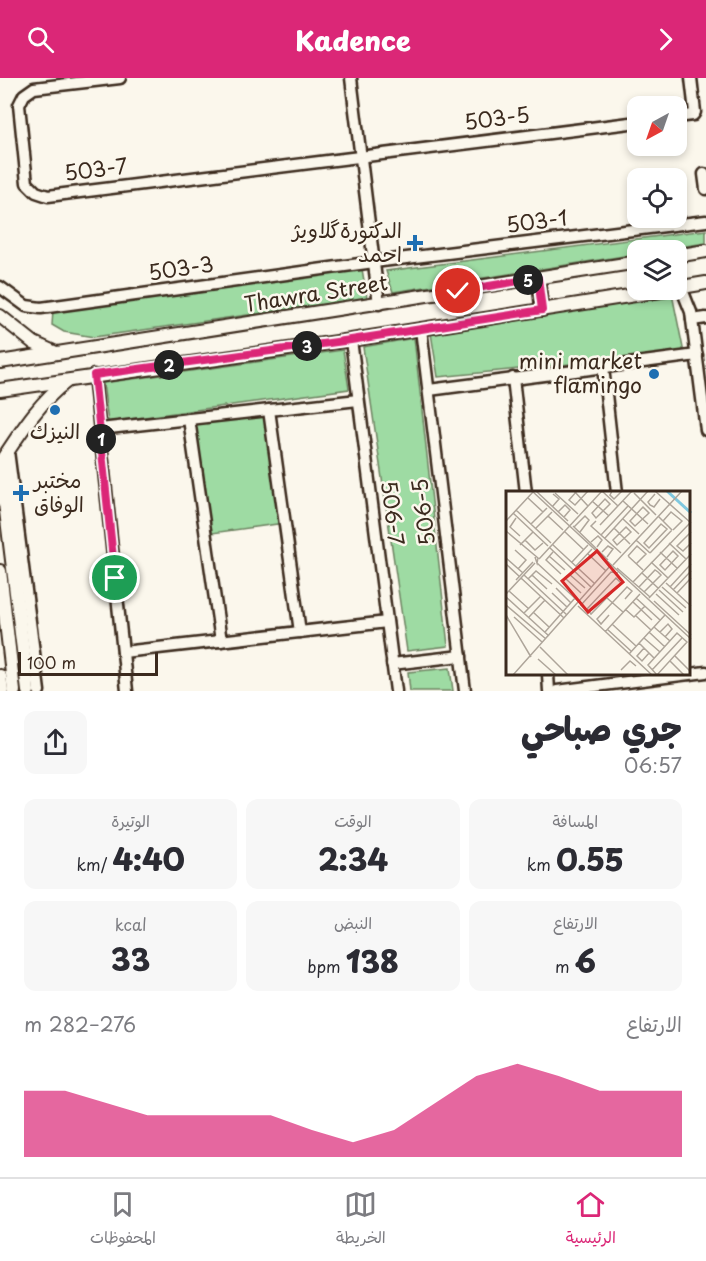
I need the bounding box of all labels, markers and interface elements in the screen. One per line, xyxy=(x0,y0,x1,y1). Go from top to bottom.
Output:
text: Kadence xyxy=(295,19,411,60)
icon: search xyxy=(24,23,57,56)
icon: forward xyxy=(649,23,682,56)
north arrow xyxy=(627,96,687,156)
map controls xyxy=(627,96,687,300)
street label: 503-5 xyxy=(462,97,531,137)
street label: 503-7 xyxy=(62,148,129,188)
button: locate xyxy=(627,168,687,228)
street label: 503-1 xyxy=(504,200,569,240)
place label: الدكتورةگلاويژ احمد xyxy=(290,213,402,269)
marker: الدكتورةگلاويژ احمد xyxy=(406,234,424,252)
button: layers xyxy=(627,240,687,300)
street label: 503-3 xyxy=(146,247,215,287)
street label: Thawra Street xyxy=(241,265,390,319)
pin xyxy=(432,265,483,316)
pin: 5 xyxy=(513,265,543,295)
text: 5 xyxy=(523,268,533,292)
icon: check xyxy=(441,274,474,307)
pin: 3 xyxy=(292,331,322,361)
text: 3 xyxy=(302,334,312,358)
place label: mini market flamingo xyxy=(519,344,642,400)
pin: 2 xyxy=(154,350,184,380)
text: 2 xyxy=(163,353,175,377)
marker: mini market flamingo xyxy=(647,367,661,381)
marker: النيزك xyxy=(48,403,62,417)
place label: النيزك xyxy=(30,414,80,446)
pin: 1 xyxy=(86,424,116,454)
text: 1 xyxy=(97,427,105,451)
place label: مختبر الوفاق xyxy=(32,463,84,519)
street label: 506-5 xyxy=(402,477,442,547)
street label: 506-7 xyxy=(374,479,414,547)
marker: مختبر الوفاق xyxy=(12,484,30,502)
inset map xyxy=(506,491,691,676)
pin xyxy=(89,552,140,603)
icon: arrive xyxy=(98,561,131,594)
scale bar xyxy=(18,649,158,676)
text: 100 m xyxy=(27,650,76,674)
text: جري صباحي xyxy=(521,702,682,752)
button: share xyxy=(24,711,87,774)
text: 06:57 xyxy=(624,750,682,780)
text: الوتيرة xyxy=(111,808,150,832)
text: الوقت xyxy=(334,808,372,832)
text: المسافة xyxy=(553,808,598,832)
text: 4:40 xyxy=(112,836,185,881)
text: 2:34 xyxy=(318,836,388,881)
text: 0.55 xyxy=(556,836,624,881)
text: /km xyxy=(77,852,112,876)
text: km xyxy=(527,852,556,876)
text: النبض xyxy=(334,910,372,934)
text: الارتفاع xyxy=(553,910,598,934)
text: kcal xyxy=(115,912,147,936)
text: 33 xyxy=(111,936,150,981)
text: 138 xyxy=(346,938,399,983)
text: 6 xyxy=(575,938,596,983)
text: bpm xyxy=(307,954,346,978)
text: m xyxy=(555,954,575,978)
text: 276–282 m xyxy=(24,1009,136,1039)
text: الارتفاع xyxy=(626,1009,682,1039)
tab: المحفوظات xyxy=(90,1188,156,1252)
tab: الخريطة xyxy=(336,1188,386,1252)
tab: الرئيسية xyxy=(566,1188,616,1252)

